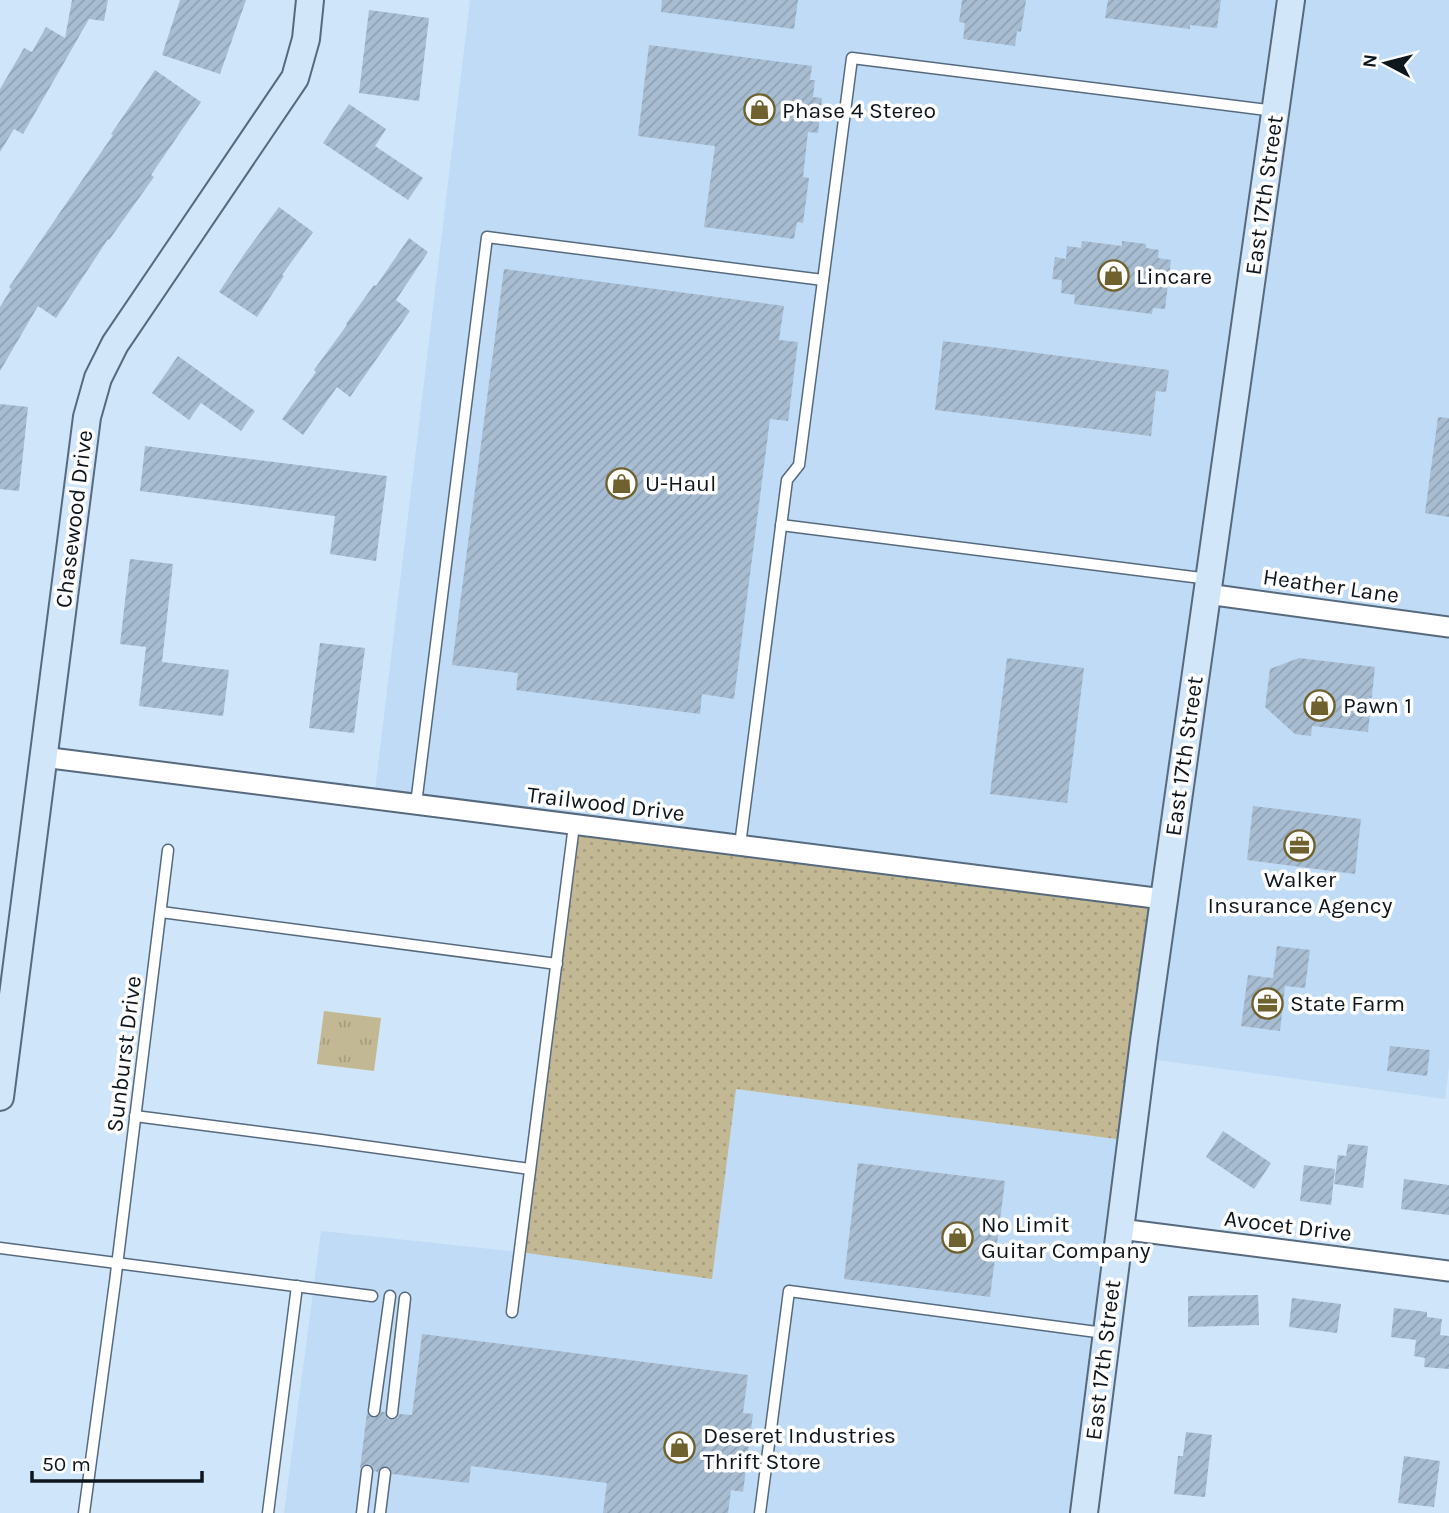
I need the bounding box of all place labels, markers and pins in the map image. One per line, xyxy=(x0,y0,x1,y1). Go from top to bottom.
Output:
shop icon: Phase 4 Stereo xyxy=(742,93,776,127)
place label: Phase 4 Stereo xyxy=(782,97,936,124)
shop icon: Lincare xyxy=(1096,259,1130,293)
place label: Lincare xyxy=(1136,263,1212,290)
shop icon: U-Haul xyxy=(605,466,639,500)
place label: U-Haul xyxy=(645,470,716,497)
shop icon: Pawn 1 xyxy=(1303,688,1337,722)
place label: Pawn 1 xyxy=(1343,692,1412,719)
office icon: Walker Insurance Agency xyxy=(1283,828,1317,862)
place label: Walker Insurance Agency xyxy=(1208,866,1393,919)
office icon: State Farm xyxy=(1250,986,1284,1020)
place label: State Farm xyxy=(1290,990,1405,1017)
place label: No Limit Guitar Company xyxy=(981,1211,1151,1264)
shop icon: No Limit Guitar Company xyxy=(941,1220,975,1254)
place label: Deseret Industries Thrift Store xyxy=(703,1422,896,1475)
shop icon: Deseret Industries Thrift Store xyxy=(663,1431,697,1465)

